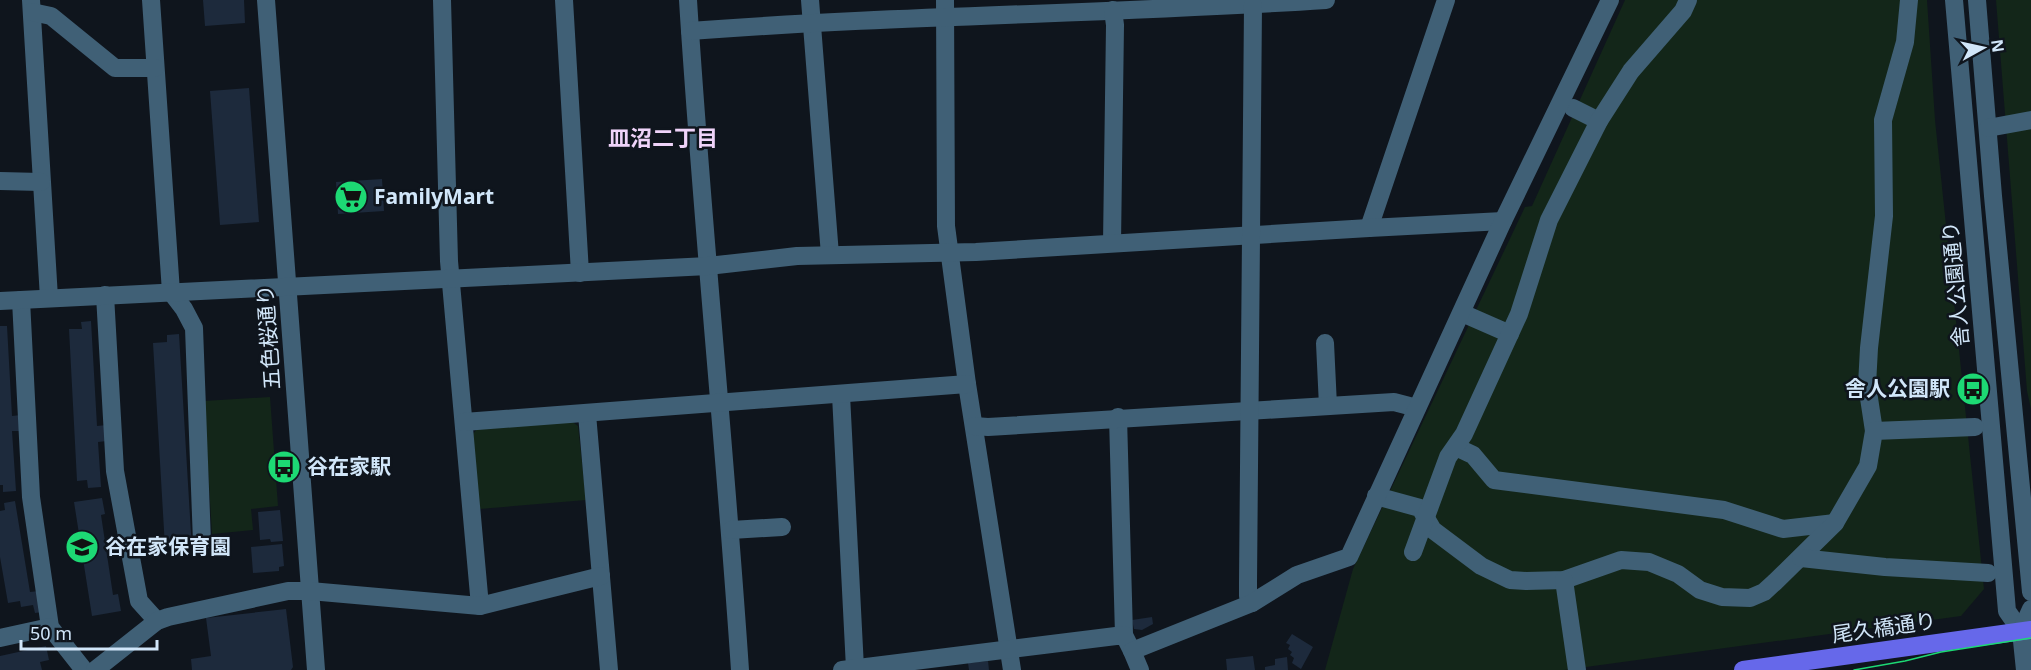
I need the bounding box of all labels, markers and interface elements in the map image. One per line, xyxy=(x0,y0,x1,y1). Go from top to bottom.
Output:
north arrow xyxy=(1953,18,2013,78)
text: N xyxy=(1986,38,2010,54)
district label: 皿沼二丁目 xyxy=(608,122,718,152)
supermarket icon: FamilyMart xyxy=(333,179,369,215)
place label: FamilyMart xyxy=(374,182,494,210)
street label: 舎人公園通り xyxy=(1936,220,1974,348)
street label: 五色桜通り xyxy=(250,284,286,390)
bus stop icon: 舎人公園駅 xyxy=(1955,371,1991,407)
place label: 舎人公園駅 xyxy=(1845,374,1950,402)
bus stop icon: 谷在家駅 xyxy=(266,449,302,485)
place label: 谷在家駅 xyxy=(307,452,391,480)
school or university icon: 谷在家保育園 xyxy=(64,529,100,565)
place label: 谷在家保育園 xyxy=(105,532,231,560)
street label: 尾久橋通り xyxy=(1830,606,1938,648)
scale bar xyxy=(21,613,158,651)
text: 50 m xyxy=(30,621,72,645)

